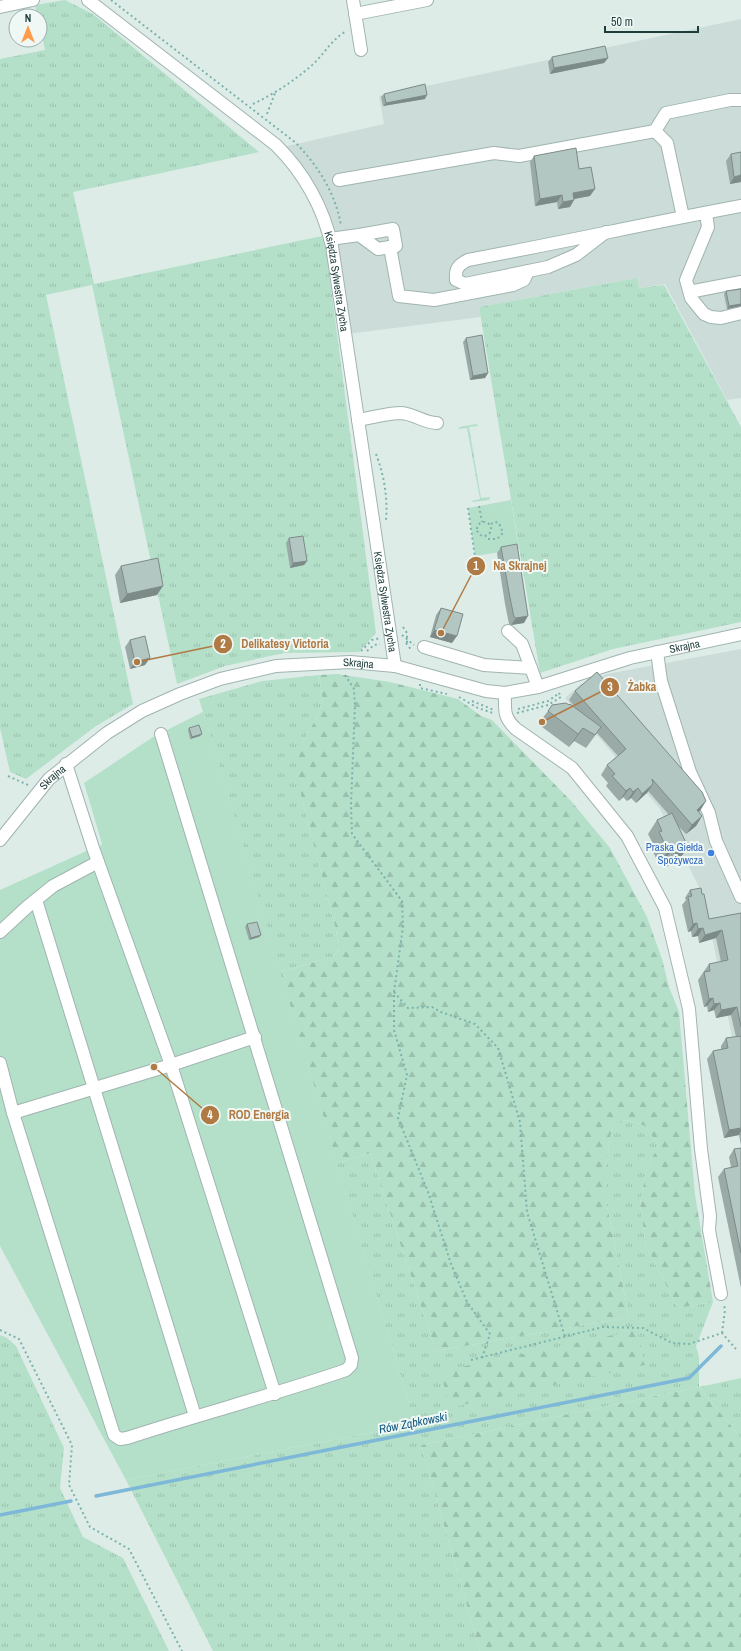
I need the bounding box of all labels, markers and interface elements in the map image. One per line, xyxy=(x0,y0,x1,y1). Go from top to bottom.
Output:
north arrow xyxy=(8,8,48,48)
scale bar xyxy=(605,8,698,34)
text: N xyxy=(25,11,31,25)
text: 50 m xyxy=(611,14,633,30)
street label: Księdza Sylwestra Zycha xyxy=(321,229,352,332)
street label: Księdza Sylwestra Zycha xyxy=(371,550,400,653)
callout: Na Skrajnej xyxy=(466,554,555,578)
text: 1 xyxy=(473,558,479,574)
text: Na Skrajnej xyxy=(493,558,547,574)
callout: Delikatesy Victoria xyxy=(213,632,337,656)
text: 2 xyxy=(220,636,226,652)
text: Delikatesy Victoria xyxy=(241,636,329,652)
street label: Skrajna xyxy=(668,636,701,656)
street label: Skrajna xyxy=(343,655,374,671)
callout: Żabka xyxy=(600,675,665,699)
text: 3 xyxy=(607,679,613,695)
text: Żabka xyxy=(628,679,657,695)
street label: Skrajna xyxy=(36,762,68,792)
place label: Praska Giełda Spożywcza xyxy=(646,840,703,867)
marker: Praska Giełda Spożywcza xyxy=(706,848,716,858)
callout: ROD Energia xyxy=(200,1103,297,1127)
text: 4 xyxy=(207,1107,213,1123)
text: ROD Energia xyxy=(229,1107,290,1123)
water label: Rów Ząbkowski xyxy=(377,1408,449,1437)

